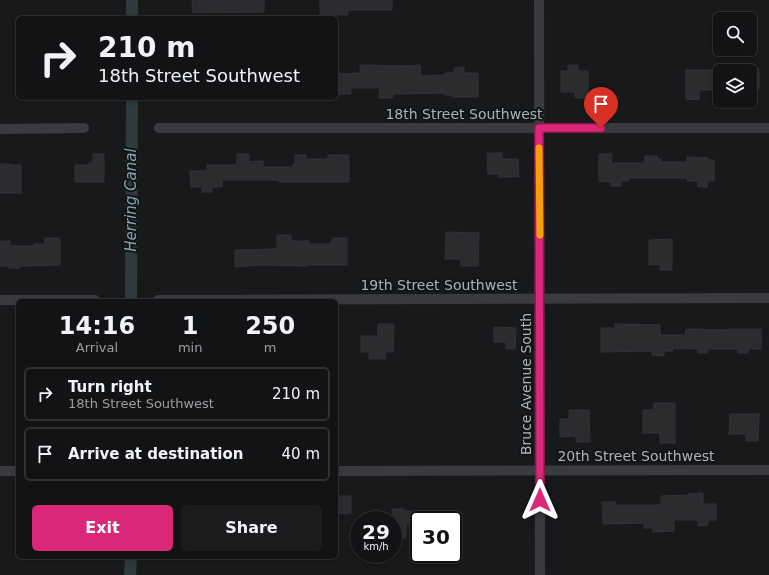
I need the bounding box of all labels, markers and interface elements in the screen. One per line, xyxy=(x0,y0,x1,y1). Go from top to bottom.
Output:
map controls xyxy=(713,12,757,108)
button: search xyxy=(713,12,757,56)
text: 210 m xyxy=(98,31,195,64)
icon: right xyxy=(32,32,84,84)
button: layers xyxy=(713,64,757,108)
text: 18th Street Southwest xyxy=(98,65,300,86)
pin xyxy=(584,87,618,128)
icon: arrive xyxy=(590,93,612,115)
street label: 18th Street Southwest xyxy=(385,106,543,122)
water label: Herring Canal xyxy=(122,148,140,252)
street label: 19th Street Southwest xyxy=(360,277,518,293)
text: 14:16 xyxy=(59,312,135,340)
text: 1 xyxy=(182,312,198,340)
text: 250 xyxy=(245,312,295,340)
street label: Bruce Avenue South xyxy=(518,313,534,455)
text: Arrival xyxy=(76,340,118,355)
text: min xyxy=(178,340,202,355)
text: m xyxy=(264,340,277,355)
text: Turn right xyxy=(68,378,152,396)
icon: right xyxy=(34,383,56,405)
text: 210 m xyxy=(272,385,320,403)
text: 18th Street Southwest xyxy=(68,396,214,411)
icon: arrive xyxy=(34,443,56,465)
text: Arrive at destination xyxy=(68,445,243,463)
text: 40 m xyxy=(282,445,320,463)
street label: 20th Street Southwest xyxy=(557,448,715,464)
position arrow xyxy=(519,479,561,521)
button: Exit xyxy=(32,505,173,551)
button: Share xyxy=(181,505,322,551)
speed limit sign: 30 xyxy=(410,511,462,563)
text: 29 xyxy=(362,520,390,544)
text: km/h xyxy=(363,541,389,552)

